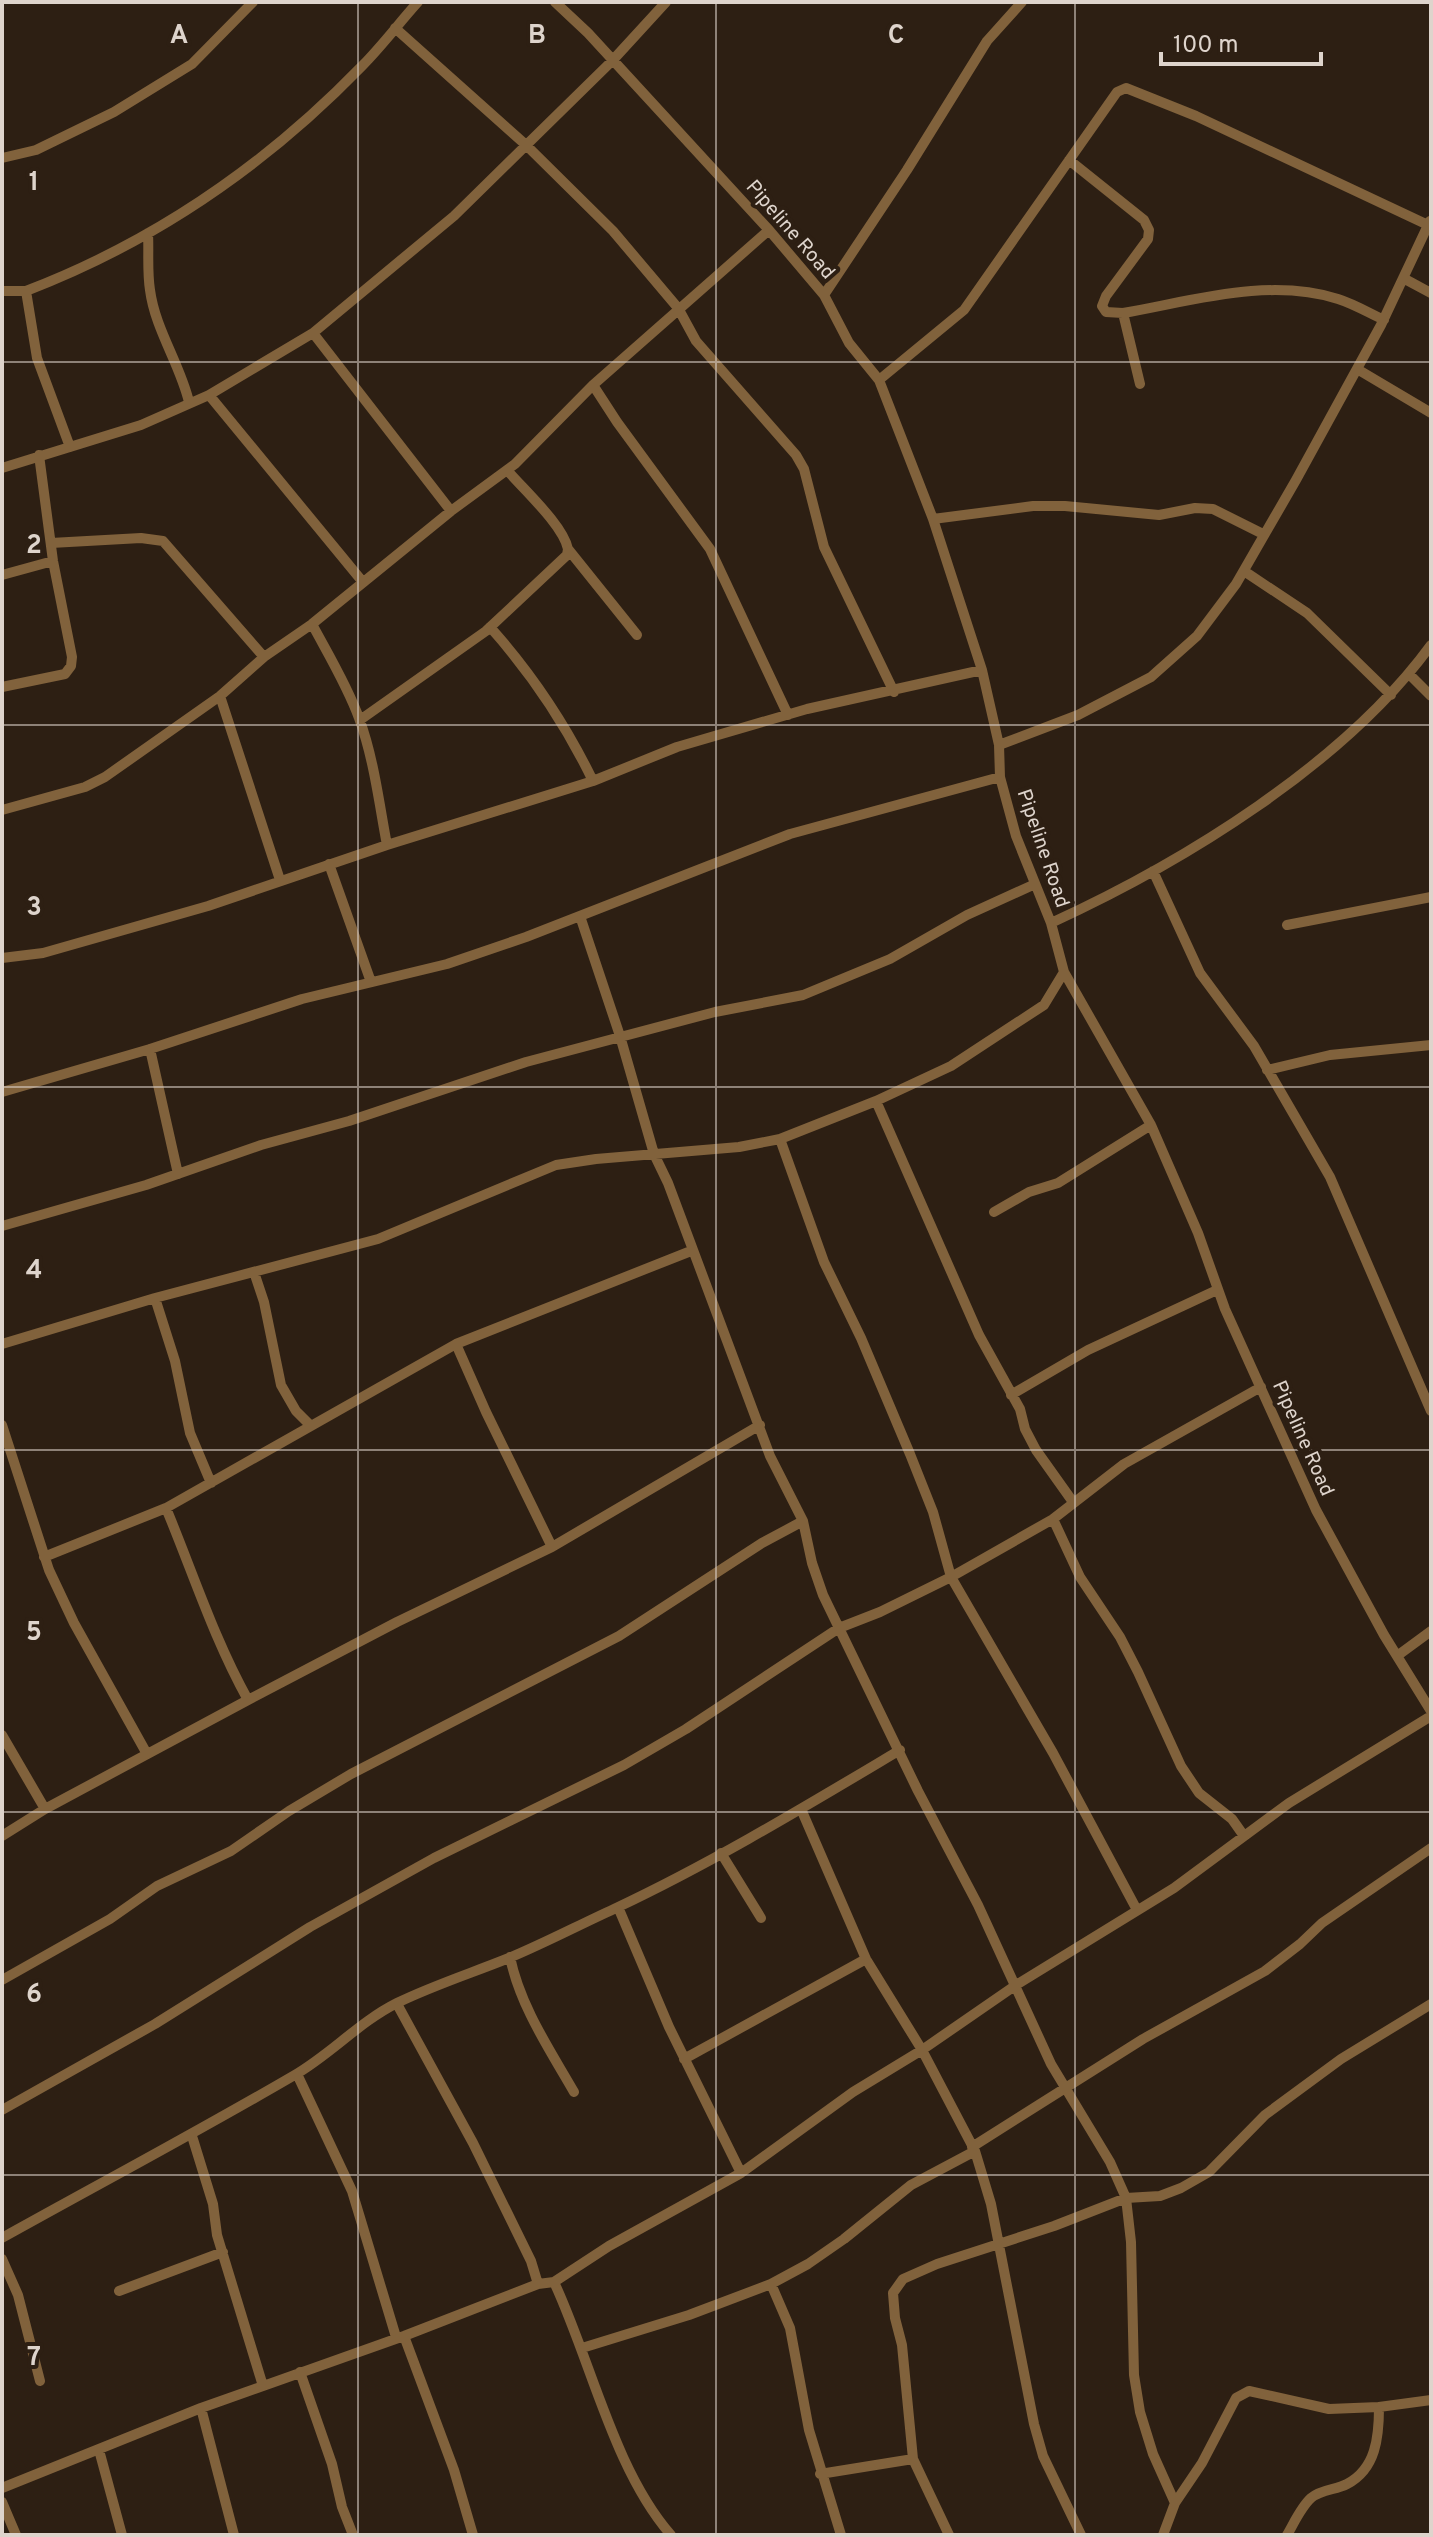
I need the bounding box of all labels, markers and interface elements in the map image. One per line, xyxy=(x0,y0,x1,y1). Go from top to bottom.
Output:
scale bar xyxy=(1161,16,1321,66)
text: A xyxy=(170,20,188,53)
text: B xyxy=(528,20,546,53)
text: C xyxy=(888,20,904,53)
text: 100 m xyxy=(1173,31,1239,61)
text: 1 xyxy=(29,167,39,200)
street label: Pipeline Road xyxy=(739,175,840,286)
text: 2 xyxy=(26,530,42,563)
street label: Pipeline Road xyxy=(1010,786,1075,911)
text: 3 xyxy=(26,892,42,925)
text: 4 xyxy=(26,1255,42,1288)
street label: Pipeline Road xyxy=(1265,1377,1339,1501)
text: 5 xyxy=(26,1617,42,1650)
text: 6 xyxy=(26,1979,42,2012)
text: 7 xyxy=(27,2342,41,2375)

